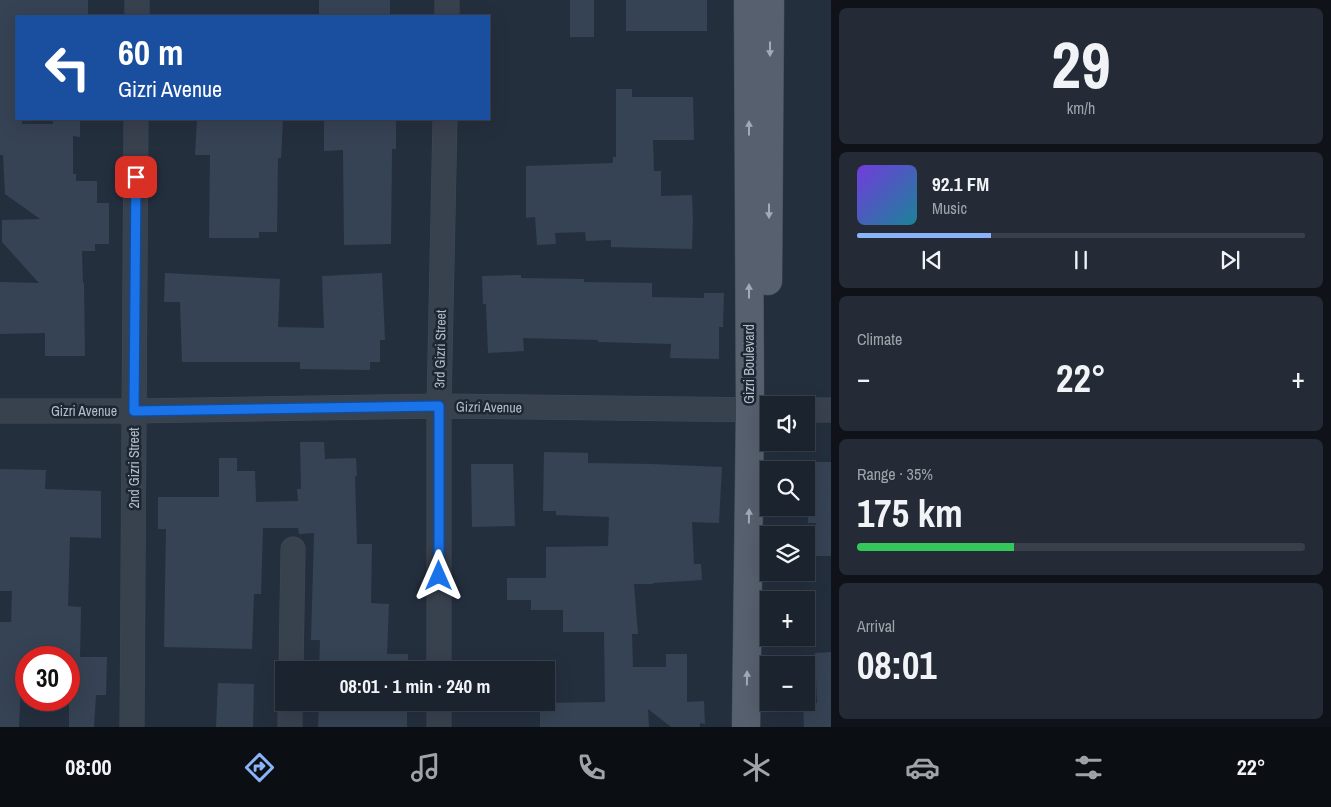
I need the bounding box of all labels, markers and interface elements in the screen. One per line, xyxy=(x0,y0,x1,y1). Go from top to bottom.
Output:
text: 29 xyxy=(1051,21,1111,108)
text: 60 m xyxy=(118,29,183,76)
icon: left xyxy=(35,35,100,100)
one-way arrow xyxy=(766,41,774,57)
text: Gizri Avenue xyxy=(118,74,222,104)
text: km/h xyxy=(1067,97,1095,119)
one-way arrow xyxy=(745,120,753,136)
pin xyxy=(115,156,157,198)
icon: arrive xyxy=(122,163,150,191)
text: 92.1 FM xyxy=(932,171,989,197)
text: Music xyxy=(932,197,967,219)
one-way arrow xyxy=(764,203,772,219)
icon: previous xyxy=(918,246,946,274)
icon: pause xyxy=(1067,246,1095,274)
icon: next xyxy=(1216,246,1244,274)
one-way arrow xyxy=(745,283,753,299)
street label: 3rd Gizri Street xyxy=(430,310,450,388)
street label: Gizri Boulevard xyxy=(740,324,758,404)
text: Climate xyxy=(857,328,902,350)
text: 22° xyxy=(1056,353,1106,404)
text: − xyxy=(857,359,870,397)
text: + xyxy=(1292,359,1305,397)
map controls xyxy=(760,396,815,711)
button: sound xyxy=(760,396,815,451)
street label: Gizri Avenue xyxy=(456,397,522,417)
street label: Gizri Avenue xyxy=(51,402,117,420)
street label: 2nd Gizri Street xyxy=(125,427,143,509)
button: search xyxy=(760,461,815,516)
text: Range · 35% xyxy=(857,463,933,485)
text: 175 km xyxy=(857,488,963,539)
one-way arrow xyxy=(745,508,753,524)
button: layers xyxy=(760,526,815,581)
position arrow xyxy=(412,549,464,601)
button: + xyxy=(760,591,815,646)
text: Arrival xyxy=(857,615,895,637)
text: 08:01 xyxy=(857,640,937,691)
speed limit sign: 30 xyxy=(15,646,80,711)
button: − xyxy=(760,656,815,711)
one-way arrow xyxy=(743,670,751,686)
text: 08:01 · 1 min · 240 m xyxy=(340,673,490,699)
icon: directions xyxy=(242,750,277,785)
icon: music xyxy=(408,750,443,785)
icon: phone xyxy=(574,750,609,785)
icon: climate xyxy=(739,750,774,785)
icon: car xyxy=(905,750,940,785)
icon: filters xyxy=(1071,750,1106,785)
text: 08:00 xyxy=(65,752,112,782)
text: 22° xyxy=(1237,752,1266,782)

